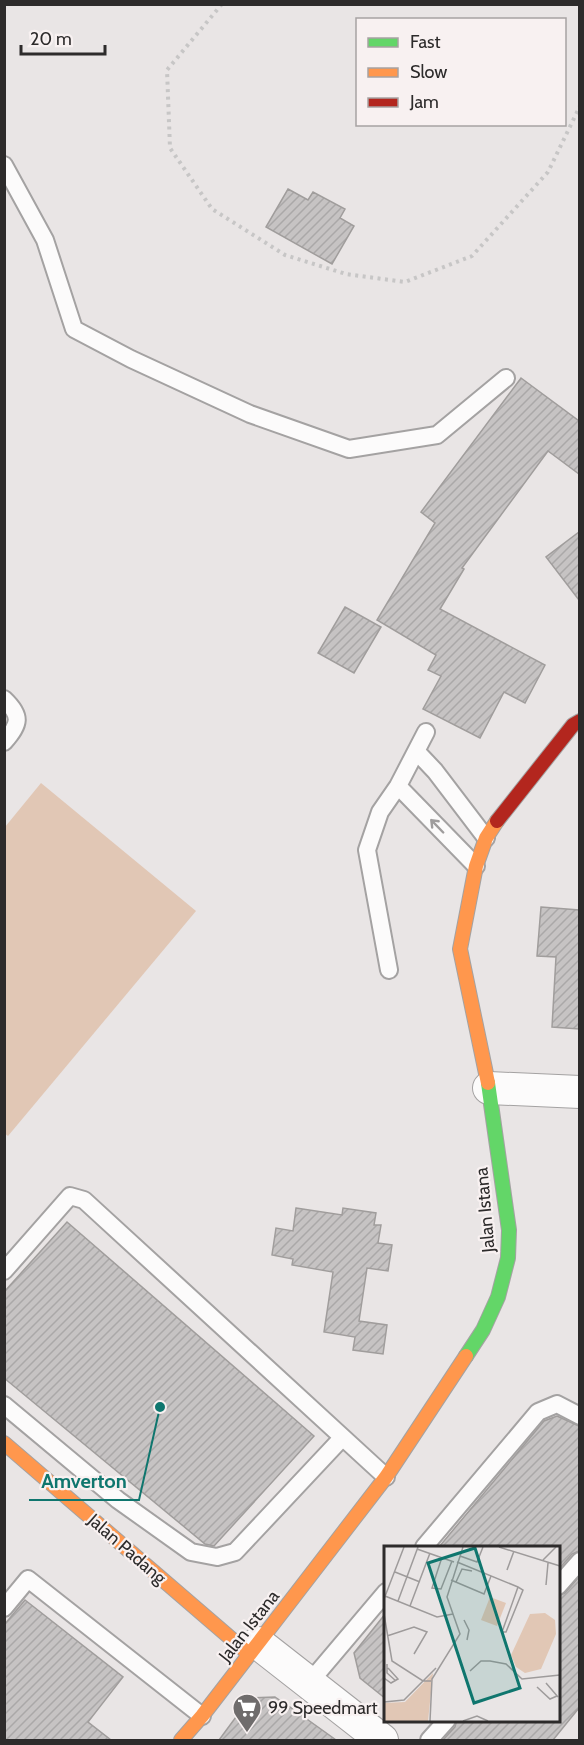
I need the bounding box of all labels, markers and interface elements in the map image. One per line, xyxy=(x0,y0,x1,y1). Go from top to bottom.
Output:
scale bar xyxy=(21,18,105,56)
legend xyxy=(356,18,566,126)
text: 20 m xyxy=(30,28,72,50)
text: Fast xyxy=(410,31,441,53)
text: Slow xyxy=(410,61,447,83)
text: Jam xyxy=(409,91,439,113)
one-way arrow xyxy=(430,818,445,833)
street label: Jalan Istana xyxy=(470,1166,500,1254)
callout: Amverton xyxy=(29,1462,139,1500)
text: Amverton xyxy=(41,1469,127,1493)
street label: Jalan Padang xyxy=(83,1508,171,1590)
inset map xyxy=(384,1546,560,1721)
street label: Jalan Istana xyxy=(213,1585,284,1667)
supermarket icon: 99 Speedmart xyxy=(231,1692,263,1734)
place label: 99 Speedmart xyxy=(268,1697,378,1719)

